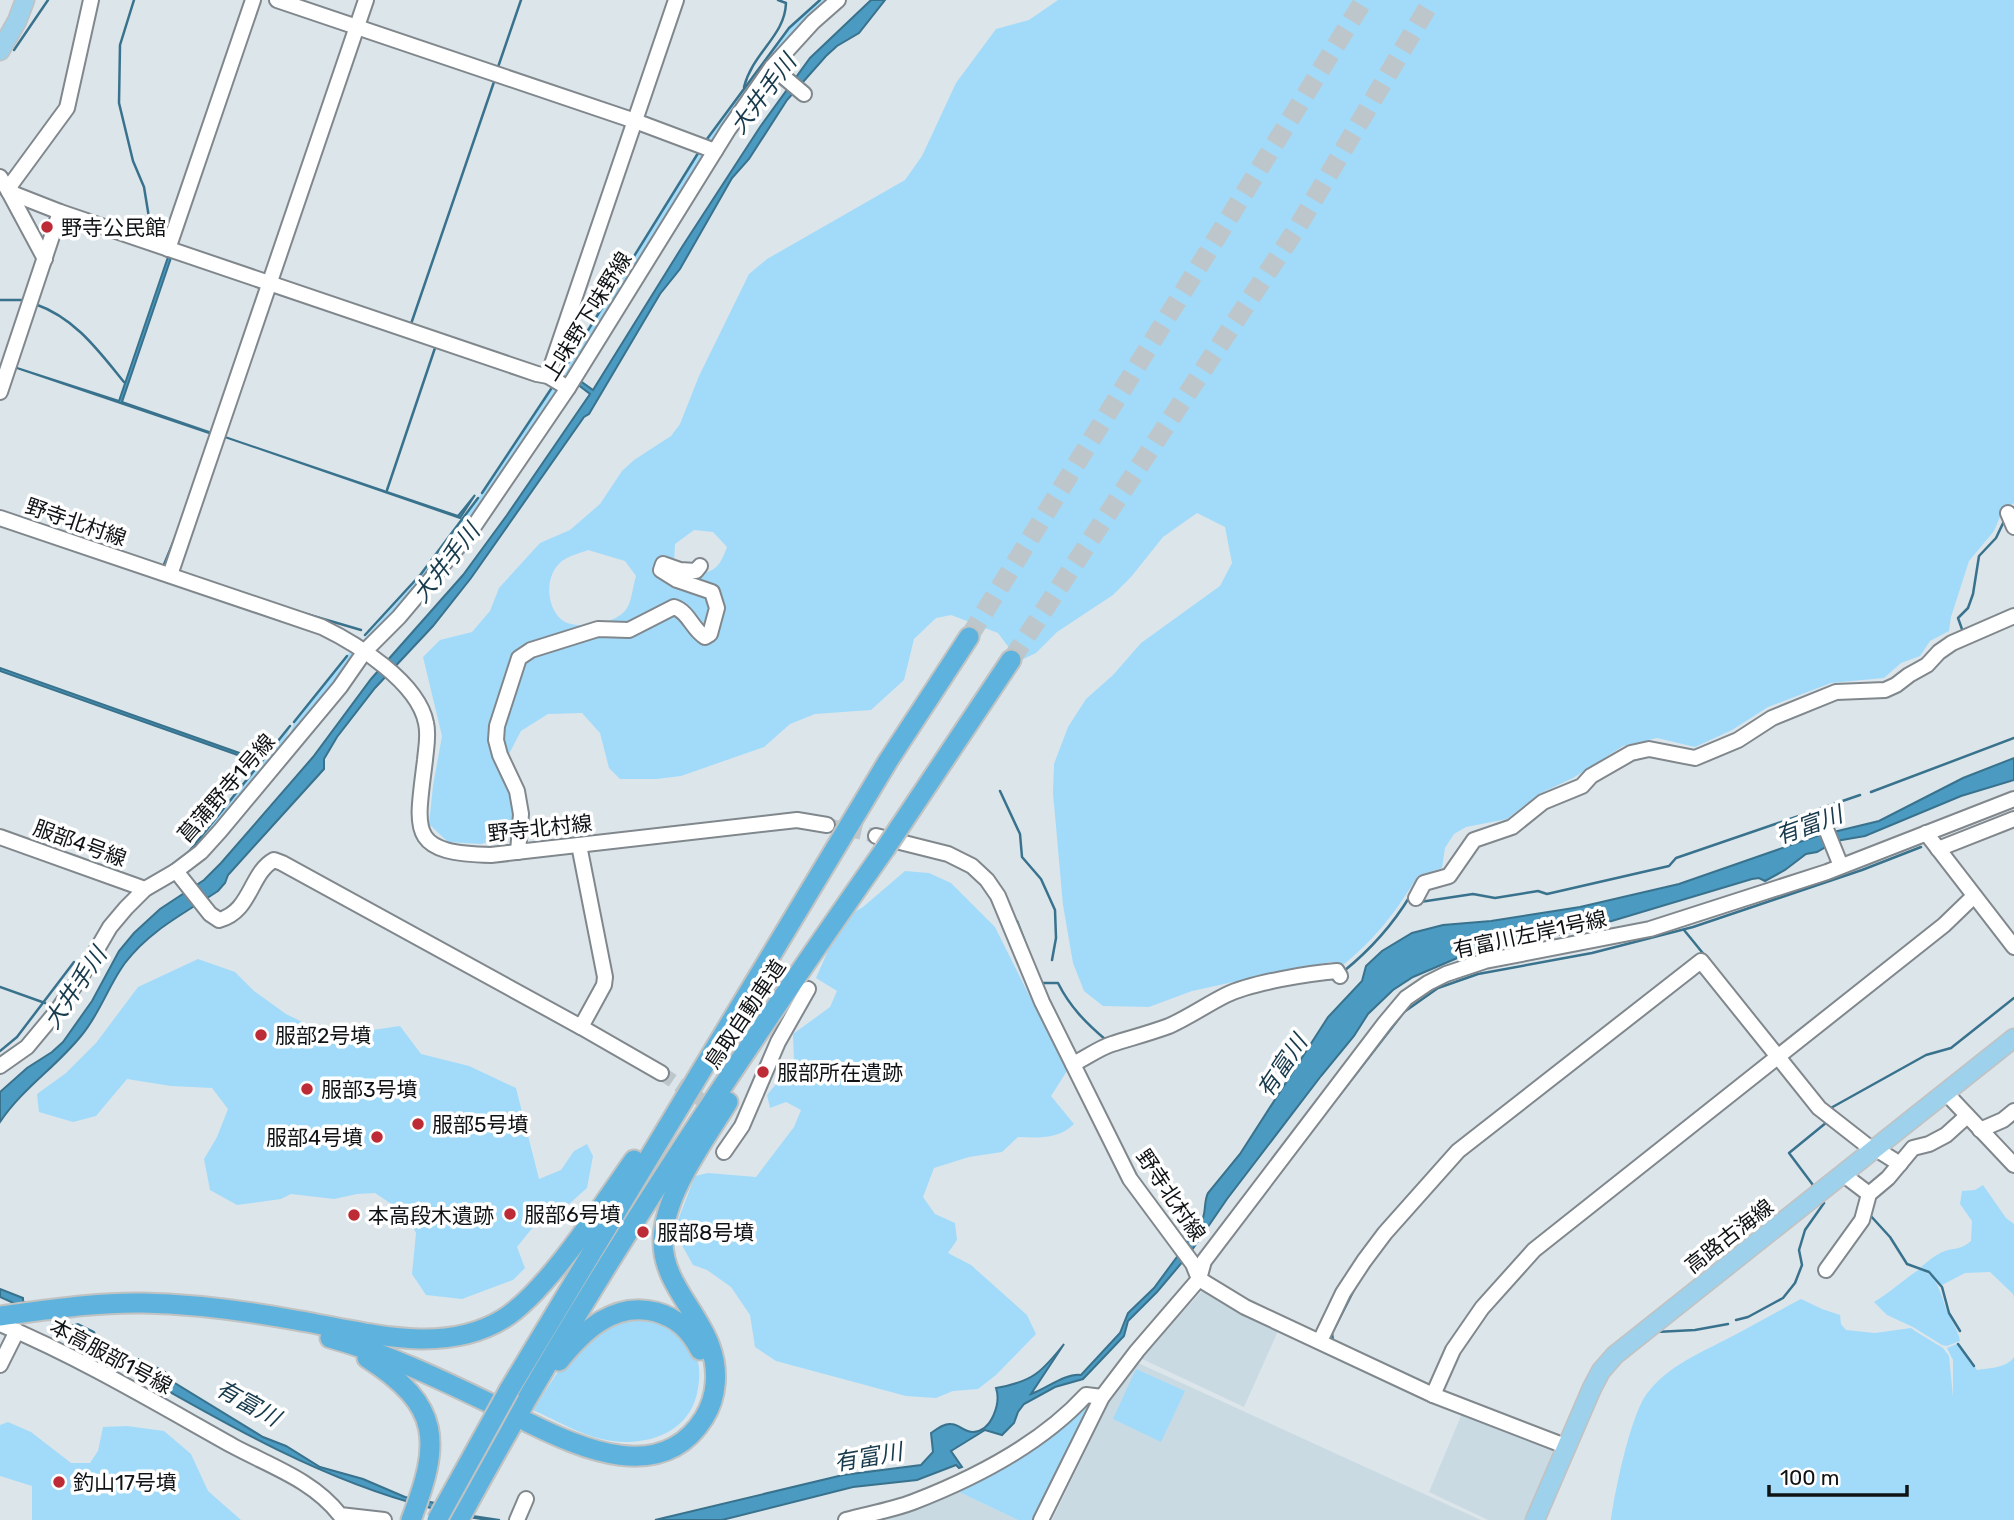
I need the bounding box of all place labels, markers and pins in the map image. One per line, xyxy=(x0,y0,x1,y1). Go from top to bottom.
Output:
place label: 野寺公民館 xyxy=(61,215,166,240)
marker: 野寺公民館 xyxy=(39,219,55,235)
place label: 服部2号墳 xyxy=(275,1023,371,1048)
marker: 服部2号墳 xyxy=(253,1027,269,1043)
place label: 服部所在遺跡 xyxy=(777,1060,903,1085)
marker: 服部所在遺跡 xyxy=(755,1064,771,1080)
place label: 服部3号墳 xyxy=(321,1077,418,1102)
marker: 服部3号墳 xyxy=(299,1081,315,1097)
place label: 服部5号墳 xyxy=(432,1112,528,1137)
marker: 服部5号墳 xyxy=(410,1116,426,1132)
place label: 服部4号墳 xyxy=(266,1125,363,1150)
marker: 服部4号墳 xyxy=(369,1129,385,1145)
place label: 服部6号墳 xyxy=(524,1202,621,1227)
place label: 本高段木遺跡 xyxy=(368,1203,494,1228)
marker: 服部6号墳 xyxy=(502,1206,518,1222)
marker: 本高段木遺跡 xyxy=(346,1207,362,1223)
place label: 服部8号墳 xyxy=(657,1220,754,1245)
marker: 服部8号墳 xyxy=(635,1224,651,1240)
place label: 釣山17号墳 xyxy=(73,1470,177,1495)
marker: 釣山17号墳 xyxy=(51,1474,67,1490)

